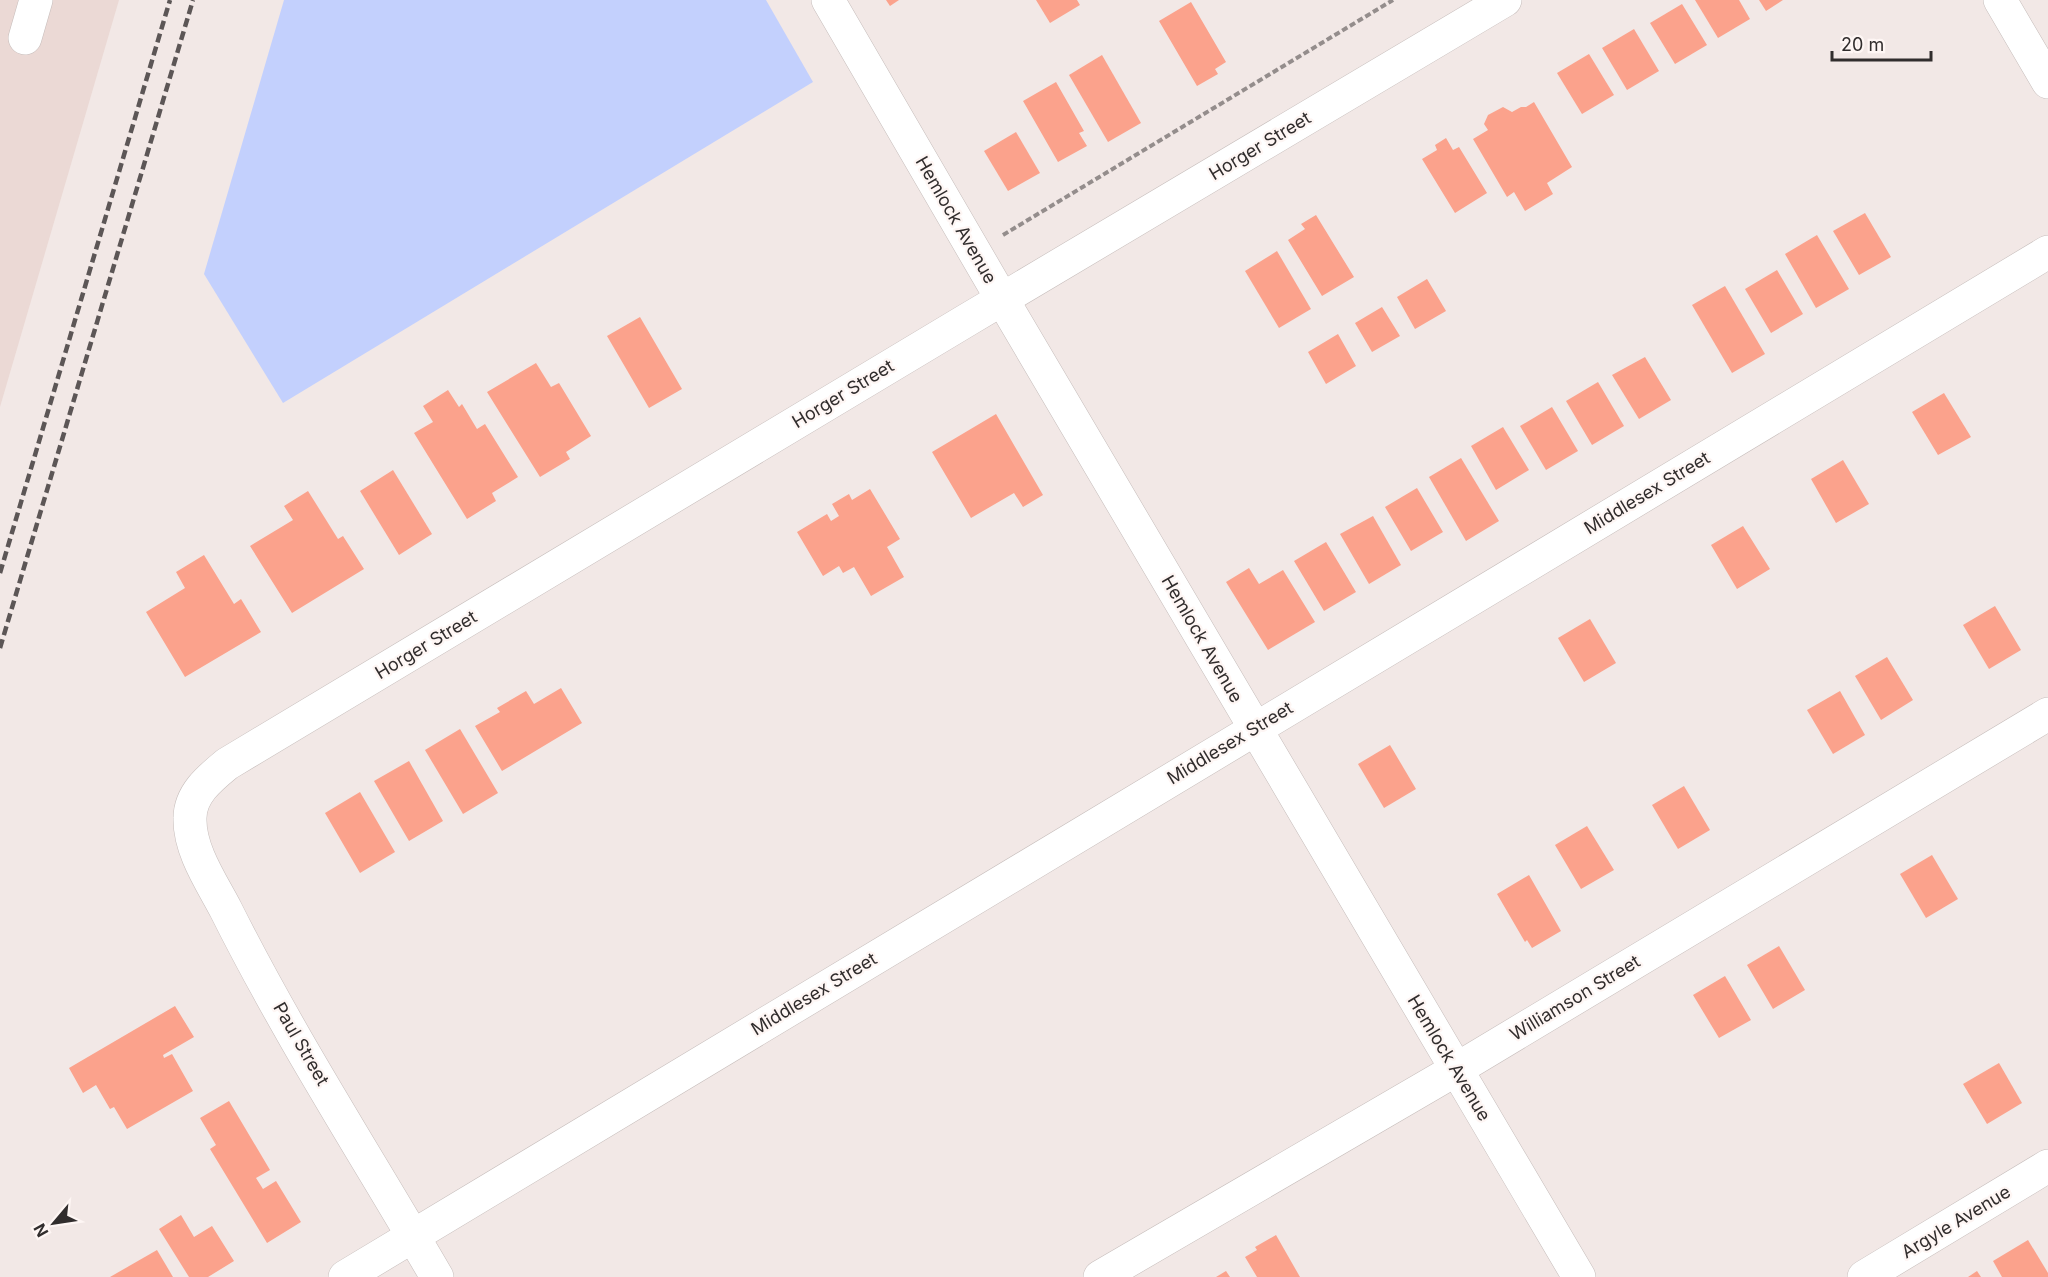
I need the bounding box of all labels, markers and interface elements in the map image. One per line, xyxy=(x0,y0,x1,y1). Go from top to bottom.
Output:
scale bar xyxy=(1832,24,1931,62)
text: 20 m xyxy=(1841,34,1884,55)
street label: Horger Street xyxy=(1205,107,1314,184)
street label: Hemlock Avenue xyxy=(912,152,1001,287)
street label: Horger Street xyxy=(788,355,897,432)
street label: Middlesex Street xyxy=(1580,447,1713,538)
street label: Hemlock Avenue xyxy=(1158,571,1247,706)
street label: Horger Street xyxy=(371,606,480,683)
street label: Middlesex Street xyxy=(1163,697,1296,788)
street label: Middlesex Street xyxy=(747,948,880,1039)
street label: Williamson Street xyxy=(1506,950,1644,1045)
street label: Hemlock Avenue xyxy=(1404,991,1495,1125)
street label: Paul Street xyxy=(269,998,334,1089)
street label: Argyle Avenue xyxy=(1897,1181,2014,1262)
north arrow xyxy=(24,1193,84,1253)
text: N xyxy=(29,1220,53,1240)

